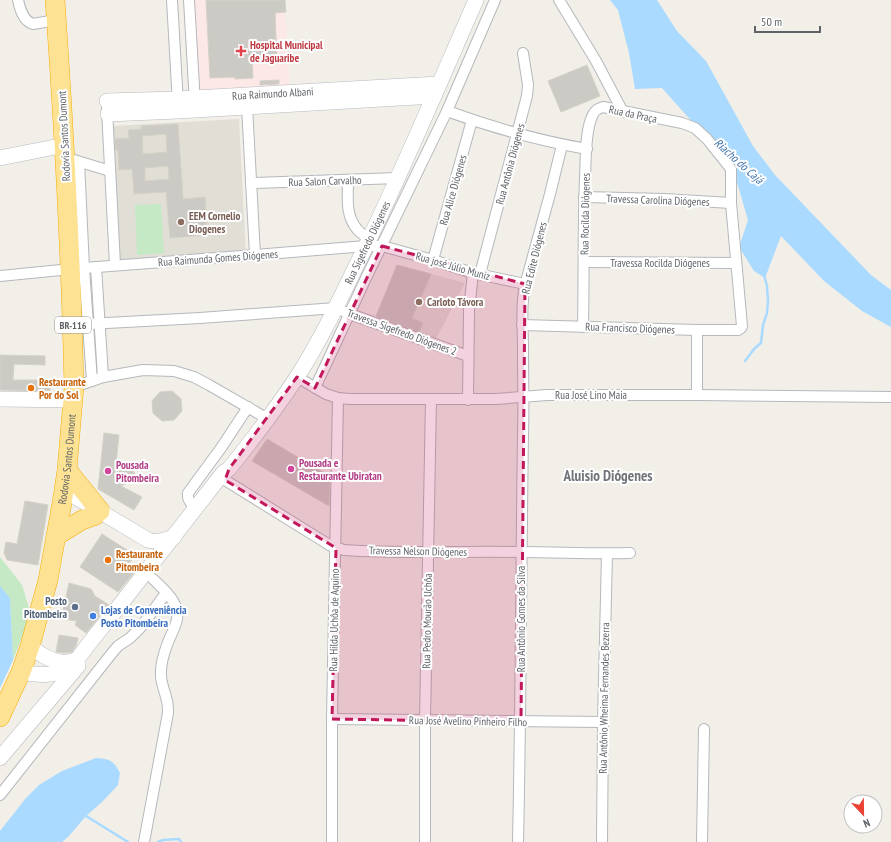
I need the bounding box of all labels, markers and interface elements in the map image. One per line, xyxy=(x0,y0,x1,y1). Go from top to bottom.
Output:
scale bar xyxy=(755,8,820,34)
text: 50 m xyxy=(761,14,782,29)
place label: Hospital Municipal de Jaguaribe xyxy=(250,38,323,65)
marker: Hospital Municipal de Jaguaribe xyxy=(235,45,247,57)
street label: Rua Raimundo Albani xyxy=(232,84,314,103)
street label: Rodovia Santos Dumont xyxy=(55,91,73,181)
street label: Rua da Praça xyxy=(608,102,658,126)
street label: Rua Antônia Diógenes xyxy=(492,122,528,206)
water label: Riacho do Cajá xyxy=(711,135,768,188)
street label: Rua Alice Diógenes xyxy=(436,153,470,227)
street label: Rua Salon Carvalho xyxy=(288,173,362,189)
street label: Rua Rocilda Diógenes xyxy=(577,173,593,255)
street label: Travessa Carolina Diógenes xyxy=(606,191,710,209)
street label: Rua Sigefredo Diógenes xyxy=(341,198,393,287)
place label: EEM Cornelio Diogenes xyxy=(189,209,241,236)
marker: EEM Cornelio Diogenes xyxy=(176,217,186,227)
street label: Rua Edite Diógenes xyxy=(518,220,550,295)
street label: Rua Raimunda Gomes Diógenes xyxy=(157,247,279,269)
street label: Rua josé Júlio Muniz xyxy=(414,249,492,283)
street label: Travessa Rocilda Diógenes xyxy=(610,256,710,270)
place label: Carloto Távora xyxy=(427,295,484,309)
marker: Carloto Távora xyxy=(414,297,424,307)
street label: Travessa Sigefredo Diógenes 2 xyxy=(345,306,459,358)
road number: BR-116 xyxy=(55,317,91,333)
street label: Rua Francisco Diógenes xyxy=(585,319,675,337)
place label: Restaurante Por do Sol xyxy=(39,375,86,402)
marker: Restaurante Por do Sol xyxy=(26,383,36,393)
street label: Rua José Lino Maia xyxy=(555,388,627,402)
street label: Rodovia Santos Dumont xyxy=(55,414,79,505)
place label: Pousada e Restaurante Ubiratan xyxy=(299,456,382,483)
place label: Pousada Pitombeira xyxy=(116,458,159,485)
marker: Pousada e Restaurante Ubiratan xyxy=(286,464,296,474)
marker: Pousada Pitombeira xyxy=(103,466,113,476)
district label: Aluisio Diógenes xyxy=(562,466,653,485)
street label: Travessa Nelson Diógenes xyxy=(369,543,468,559)
place label: Restaurante Pitombeira xyxy=(116,547,163,574)
marker: Restaurante Pitombeira xyxy=(103,555,113,565)
street label: Rua Antônio Gomes da Silva xyxy=(514,566,528,672)
street label: Rua Hilda Uchôa de Aquino xyxy=(326,568,342,672)
street label: Rua Pedro Mourão Uchôa xyxy=(419,573,435,669)
place label: Posto Pitombeira xyxy=(24,594,67,621)
marker: Posto Pitombeira xyxy=(70,602,80,612)
place label: Lojas de Conveniência Posto Pitombeira xyxy=(101,603,187,630)
marker: Lojas de Conveniência Posto Pitombeira xyxy=(88,611,98,621)
street label: Rua Antônio Wheima Fernandes Bezerra xyxy=(596,622,612,774)
street label: Rua José Avelino Pinheiro Filho xyxy=(409,713,527,729)
north arrow xyxy=(843,794,883,834)
text: N xyxy=(861,816,872,831)

